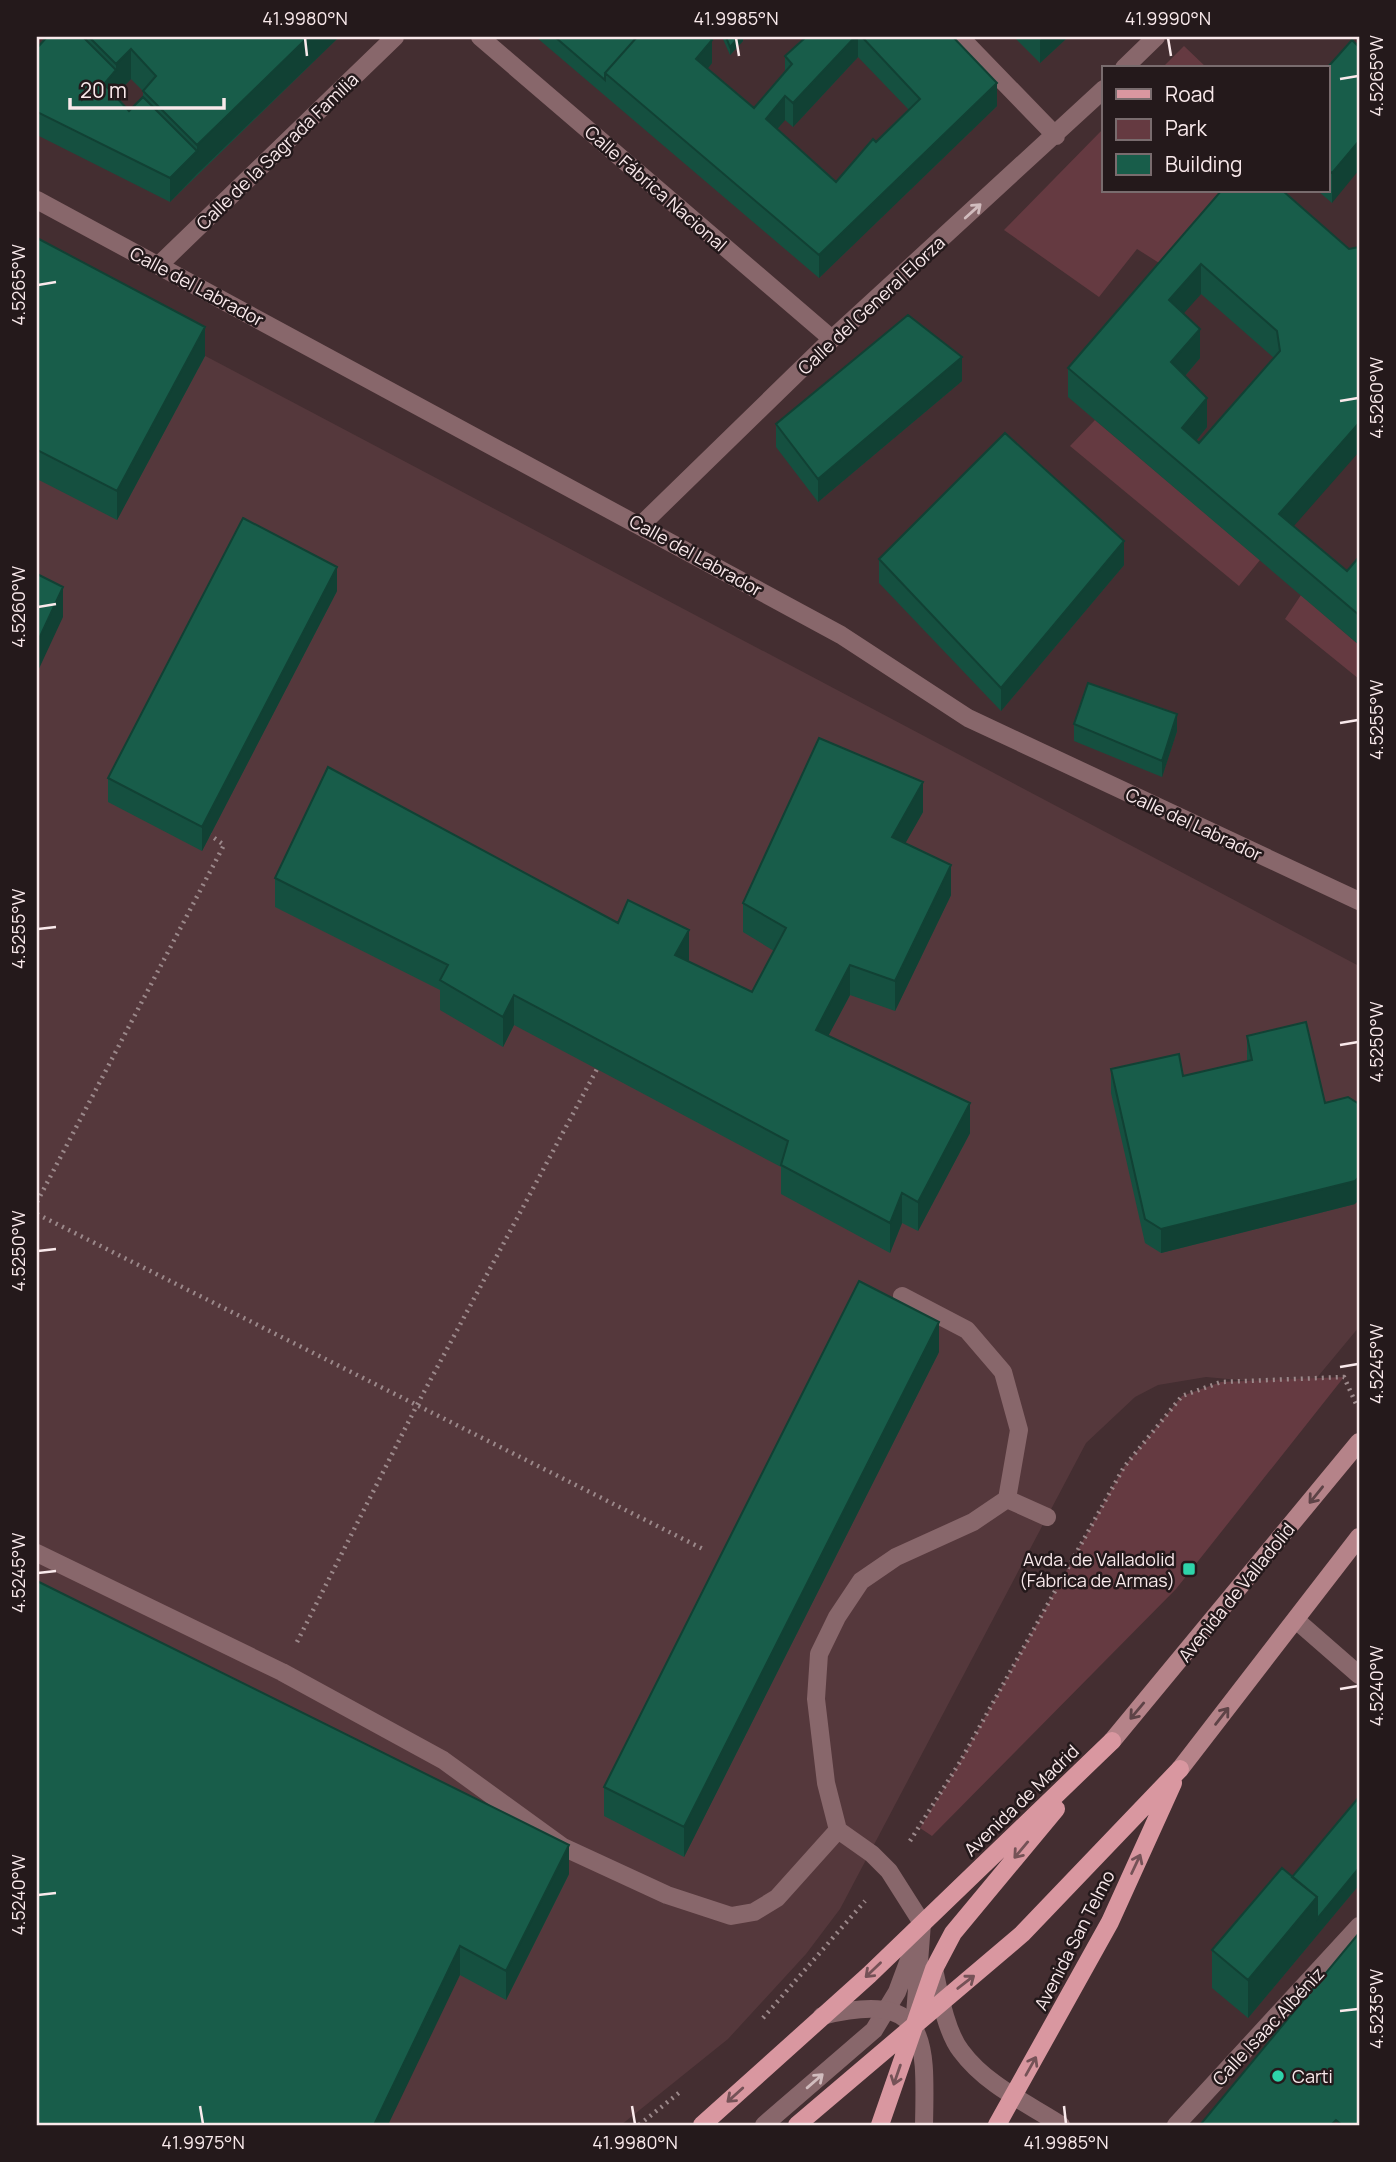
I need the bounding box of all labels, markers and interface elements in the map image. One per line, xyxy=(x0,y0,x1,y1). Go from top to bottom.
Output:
text: 41.9980°N xyxy=(262,6,348,30)
text: 41.9985°N xyxy=(693,6,779,30)
text: 41.9990°N xyxy=(1125,6,1211,30)
text: 4.5265°W xyxy=(1364,35,1388,117)
scale bar xyxy=(70,66,224,110)
legend xyxy=(1102,66,1330,192)
street label: Calle de la Sagrada Familia xyxy=(191,67,363,235)
text: 20 m xyxy=(80,76,127,104)
text: Road xyxy=(1165,80,1215,108)
text: Park xyxy=(1165,114,1207,142)
street label: Calle Fábrica Nacional xyxy=(580,120,732,256)
text: Building xyxy=(1165,150,1242,178)
one-way arrow xyxy=(964,203,982,219)
street label: Calle del General Elorza xyxy=(792,230,950,380)
street label: Calle del Labrador xyxy=(126,241,268,332)
text: 4.5265°W xyxy=(6,244,30,326)
text: 4.5260°W xyxy=(1364,357,1388,439)
street label: Calle del Labrador xyxy=(625,509,767,602)
text: 4.5260°W xyxy=(6,566,30,648)
text: 4.5255°W xyxy=(1364,680,1388,760)
street label: Calle del Labrador xyxy=(1122,782,1267,866)
text: 4.5255°W xyxy=(6,889,30,969)
text: 4.5250°W xyxy=(1364,1001,1388,1083)
text: 4.5250°W xyxy=(6,1210,30,1292)
text: 4.5245°W xyxy=(1364,1324,1388,1404)
one-way arrow xyxy=(1308,1485,1324,1503)
street label: Avenida de Valladolid xyxy=(1172,1517,1300,1667)
text: 4.5245°W xyxy=(6,1533,30,1613)
place label: Avda. de Valladolid (Fábrica de Armas) xyxy=(1019,1547,1175,1592)
marker: Avda. de Valladolid (Fábrica de Armas) xyxy=(1181,1561,1197,1577)
text: 4.5240°W xyxy=(1364,1645,1388,1727)
one-way arrow xyxy=(1130,1702,1145,1720)
one-way arrow xyxy=(1214,1707,1229,1725)
street label: Avenida de Madrid xyxy=(958,1739,1084,1861)
one-way arrow xyxy=(1013,1841,1029,1859)
text: 4.5240°W xyxy=(6,1854,30,1936)
one-way arrow xyxy=(1130,1854,1143,1875)
street label: Avenida San Telmo xyxy=(1028,1866,1120,2014)
one-way arrow xyxy=(865,1962,882,1979)
street label: Calle Isaac Albéniz xyxy=(1207,1962,1329,2090)
text: 4.5235°W xyxy=(1364,1969,1388,2049)
one-way arrow xyxy=(957,1975,975,1990)
one-way arrow xyxy=(1024,2056,1038,2076)
one-way arrow xyxy=(890,2064,902,2086)
place label: Carti xyxy=(1292,2064,1333,2088)
marker: Carti xyxy=(1270,2068,1286,2084)
one-way arrow xyxy=(806,2073,824,2089)
one-way arrow xyxy=(727,2087,745,2103)
text: 41.9975°N xyxy=(161,2130,245,2154)
text: 41.9980°N xyxy=(592,2130,678,2154)
text: 41.9985°N xyxy=(1023,2130,1109,2154)

